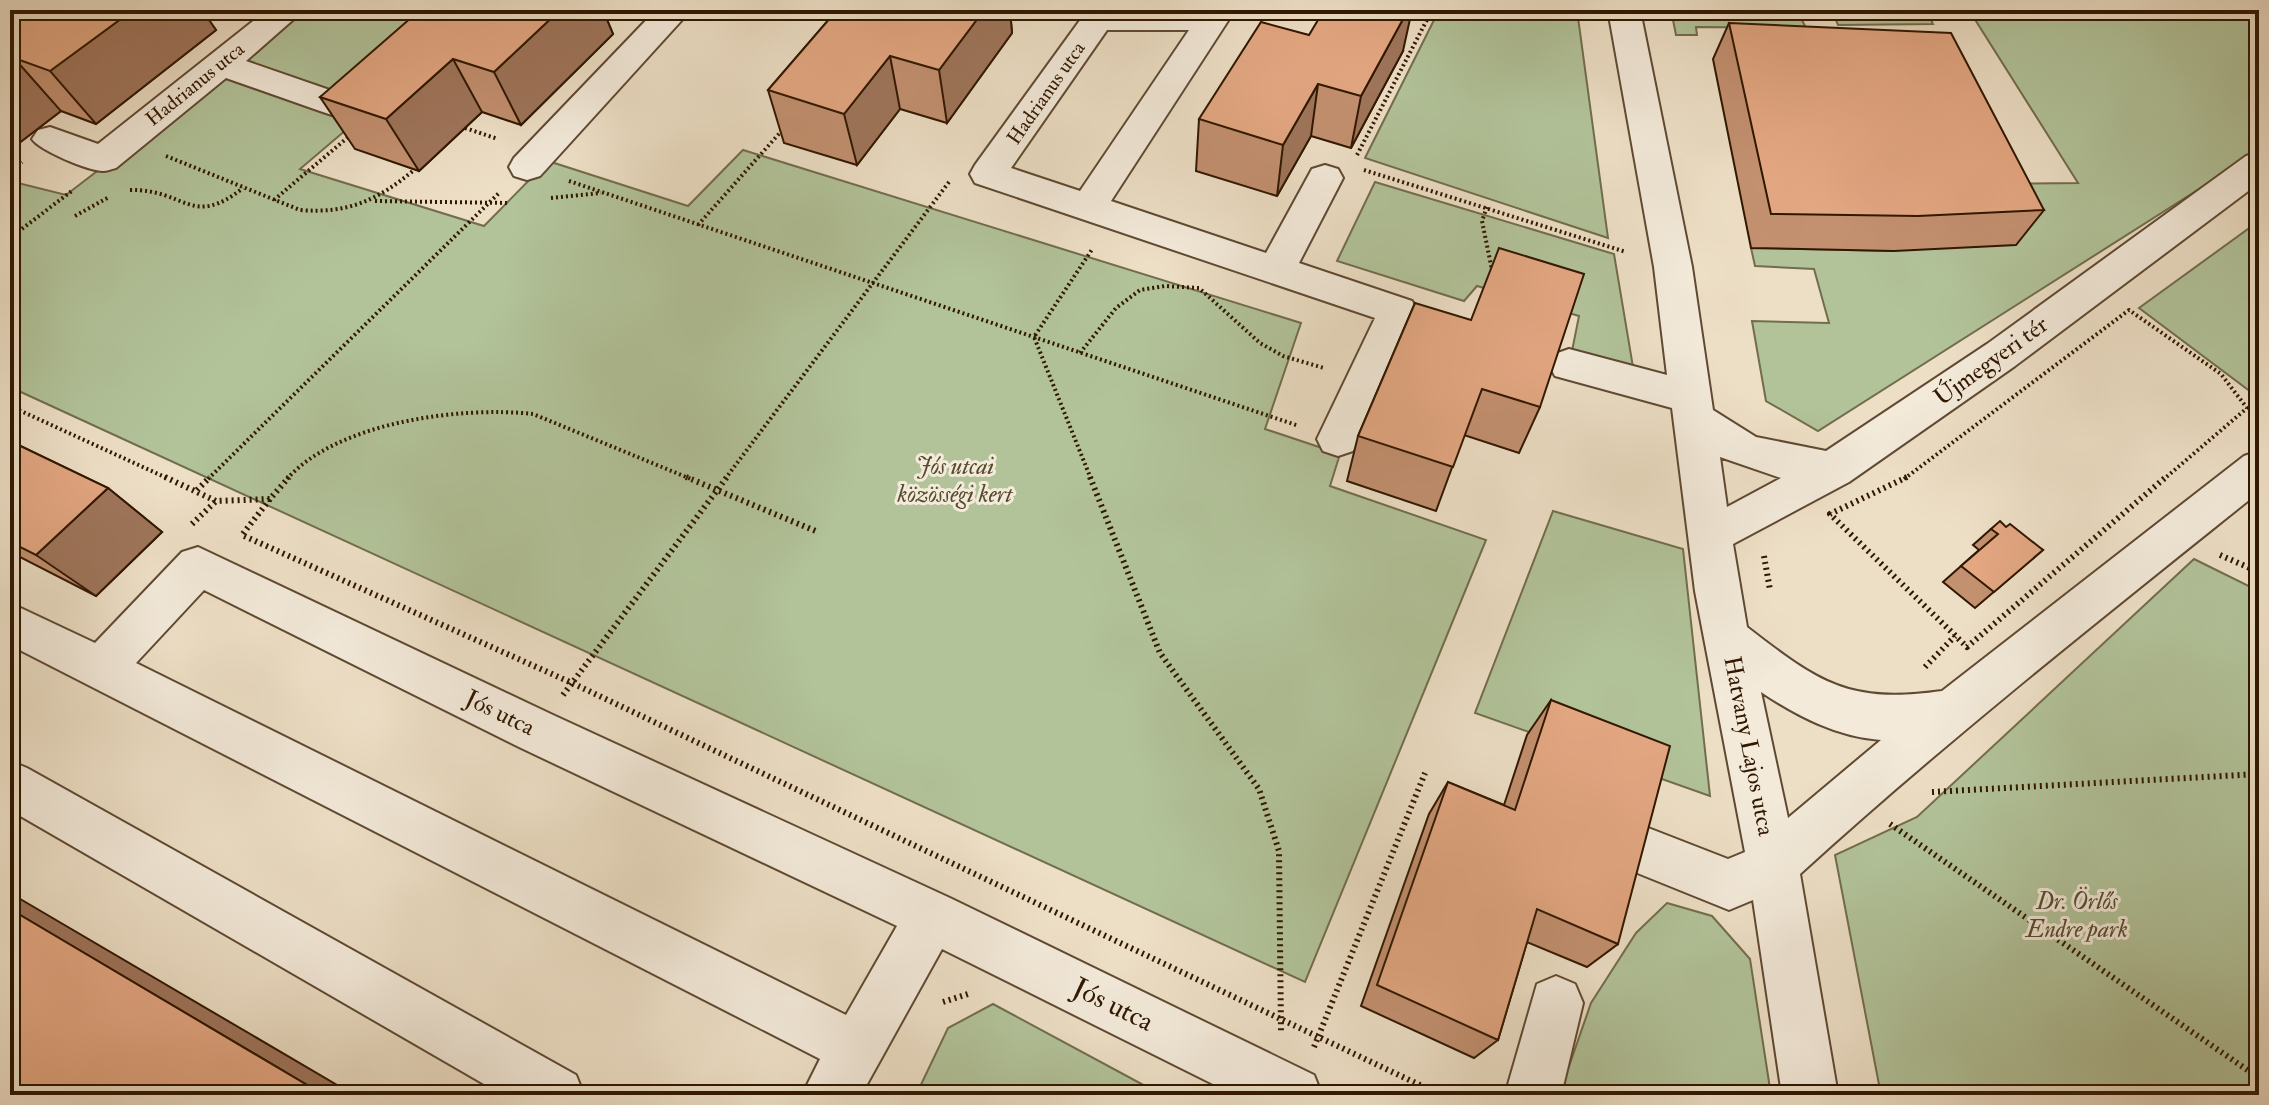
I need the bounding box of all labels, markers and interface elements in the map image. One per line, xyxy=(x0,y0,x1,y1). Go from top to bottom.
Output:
street label: Hadrianus utca xyxy=(140,36,250,131)
street label: Hadrianus utca xyxy=(1001,36,1091,149)
street label: Újmegyeri tér xyxy=(1927,308,2054,413)
park label: Jós utcai közösségi kert xyxy=(896,451,1014,510)
street label: Hatvany Lajos utca xyxy=(1716,654,1782,840)
street label: Jós utca xyxy=(459,682,541,744)
park label: Dr. Örlős Endre park xyxy=(2024,886,2128,945)
street label: Jós utca xyxy=(1066,970,1160,1040)

